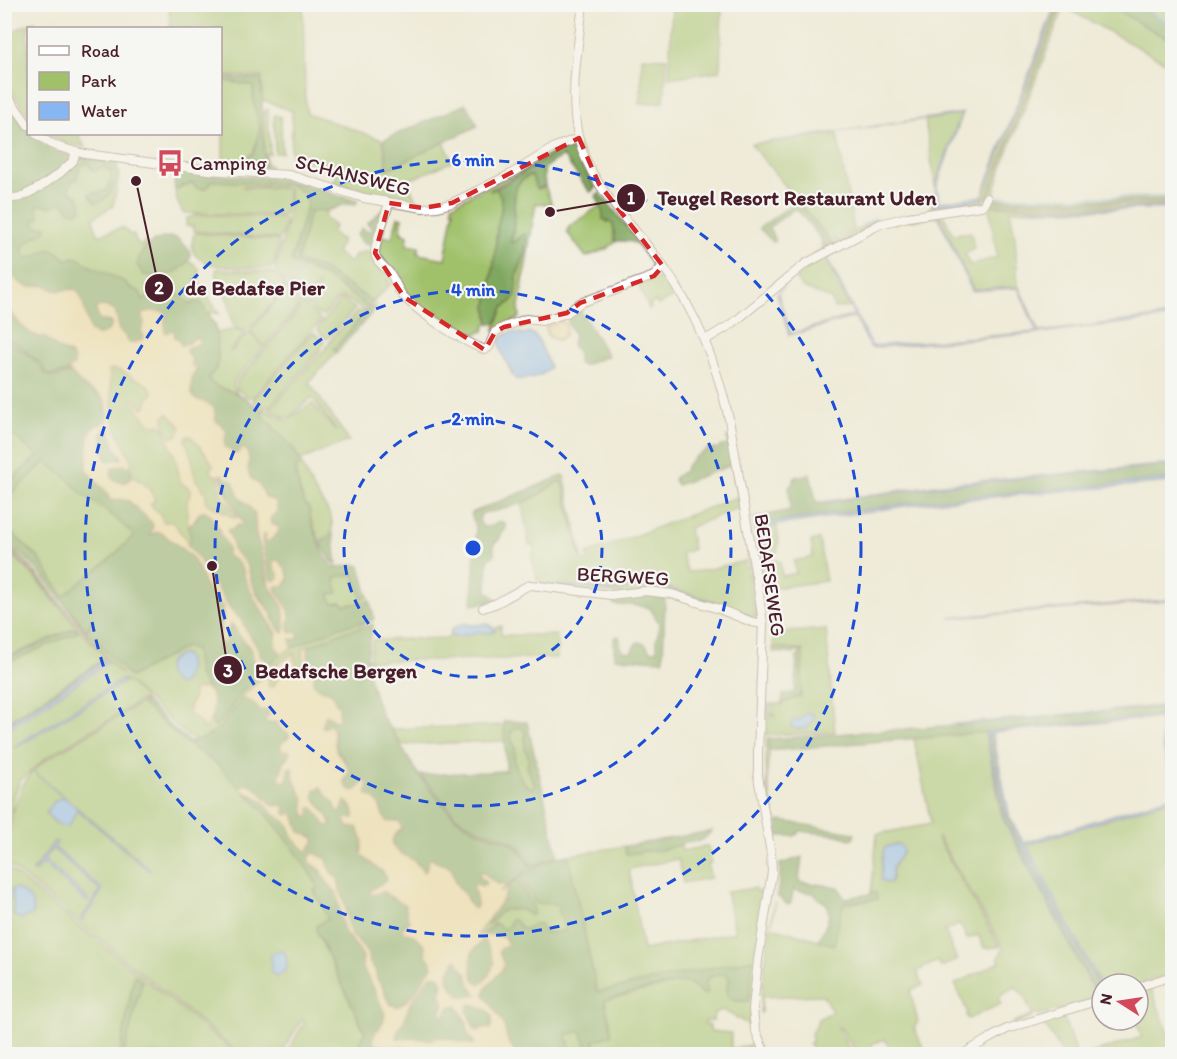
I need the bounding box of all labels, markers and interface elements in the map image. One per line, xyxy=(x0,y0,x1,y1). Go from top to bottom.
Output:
legend xyxy=(27,27,222,135)
text: Road xyxy=(81,40,120,62)
text: Park xyxy=(81,70,116,92)
text: Water xyxy=(81,100,127,122)
bus stop icon: Camping xyxy=(155,148,185,178)
street label: SCHANSWEG xyxy=(293,149,413,201)
text: 6 min xyxy=(452,149,495,171)
place label: Camping xyxy=(190,151,267,175)
callout: Teugel Resort Restaurant Uden xyxy=(616,178,948,217)
text: Teugel Resort Restaurant Uden xyxy=(656,185,937,211)
text: 1 xyxy=(627,187,636,209)
callout: de Bedafse Pier xyxy=(144,268,337,307)
text: de Bedafse Pier xyxy=(185,275,326,300)
text: 2 xyxy=(154,277,164,299)
text: 4 min xyxy=(451,279,496,301)
text: 2 min xyxy=(452,408,495,430)
street label: BEDAFSEWEG xyxy=(749,512,791,638)
centre of rings xyxy=(463,538,483,558)
street label: BERGWEG xyxy=(576,562,670,590)
callout: Bedafsche Bergen xyxy=(213,651,429,690)
text: Bedafsche Bergen xyxy=(255,658,418,684)
text: 3 xyxy=(223,660,233,682)
north arrow xyxy=(1090,972,1150,1032)
text: N xyxy=(1095,992,1116,1006)

